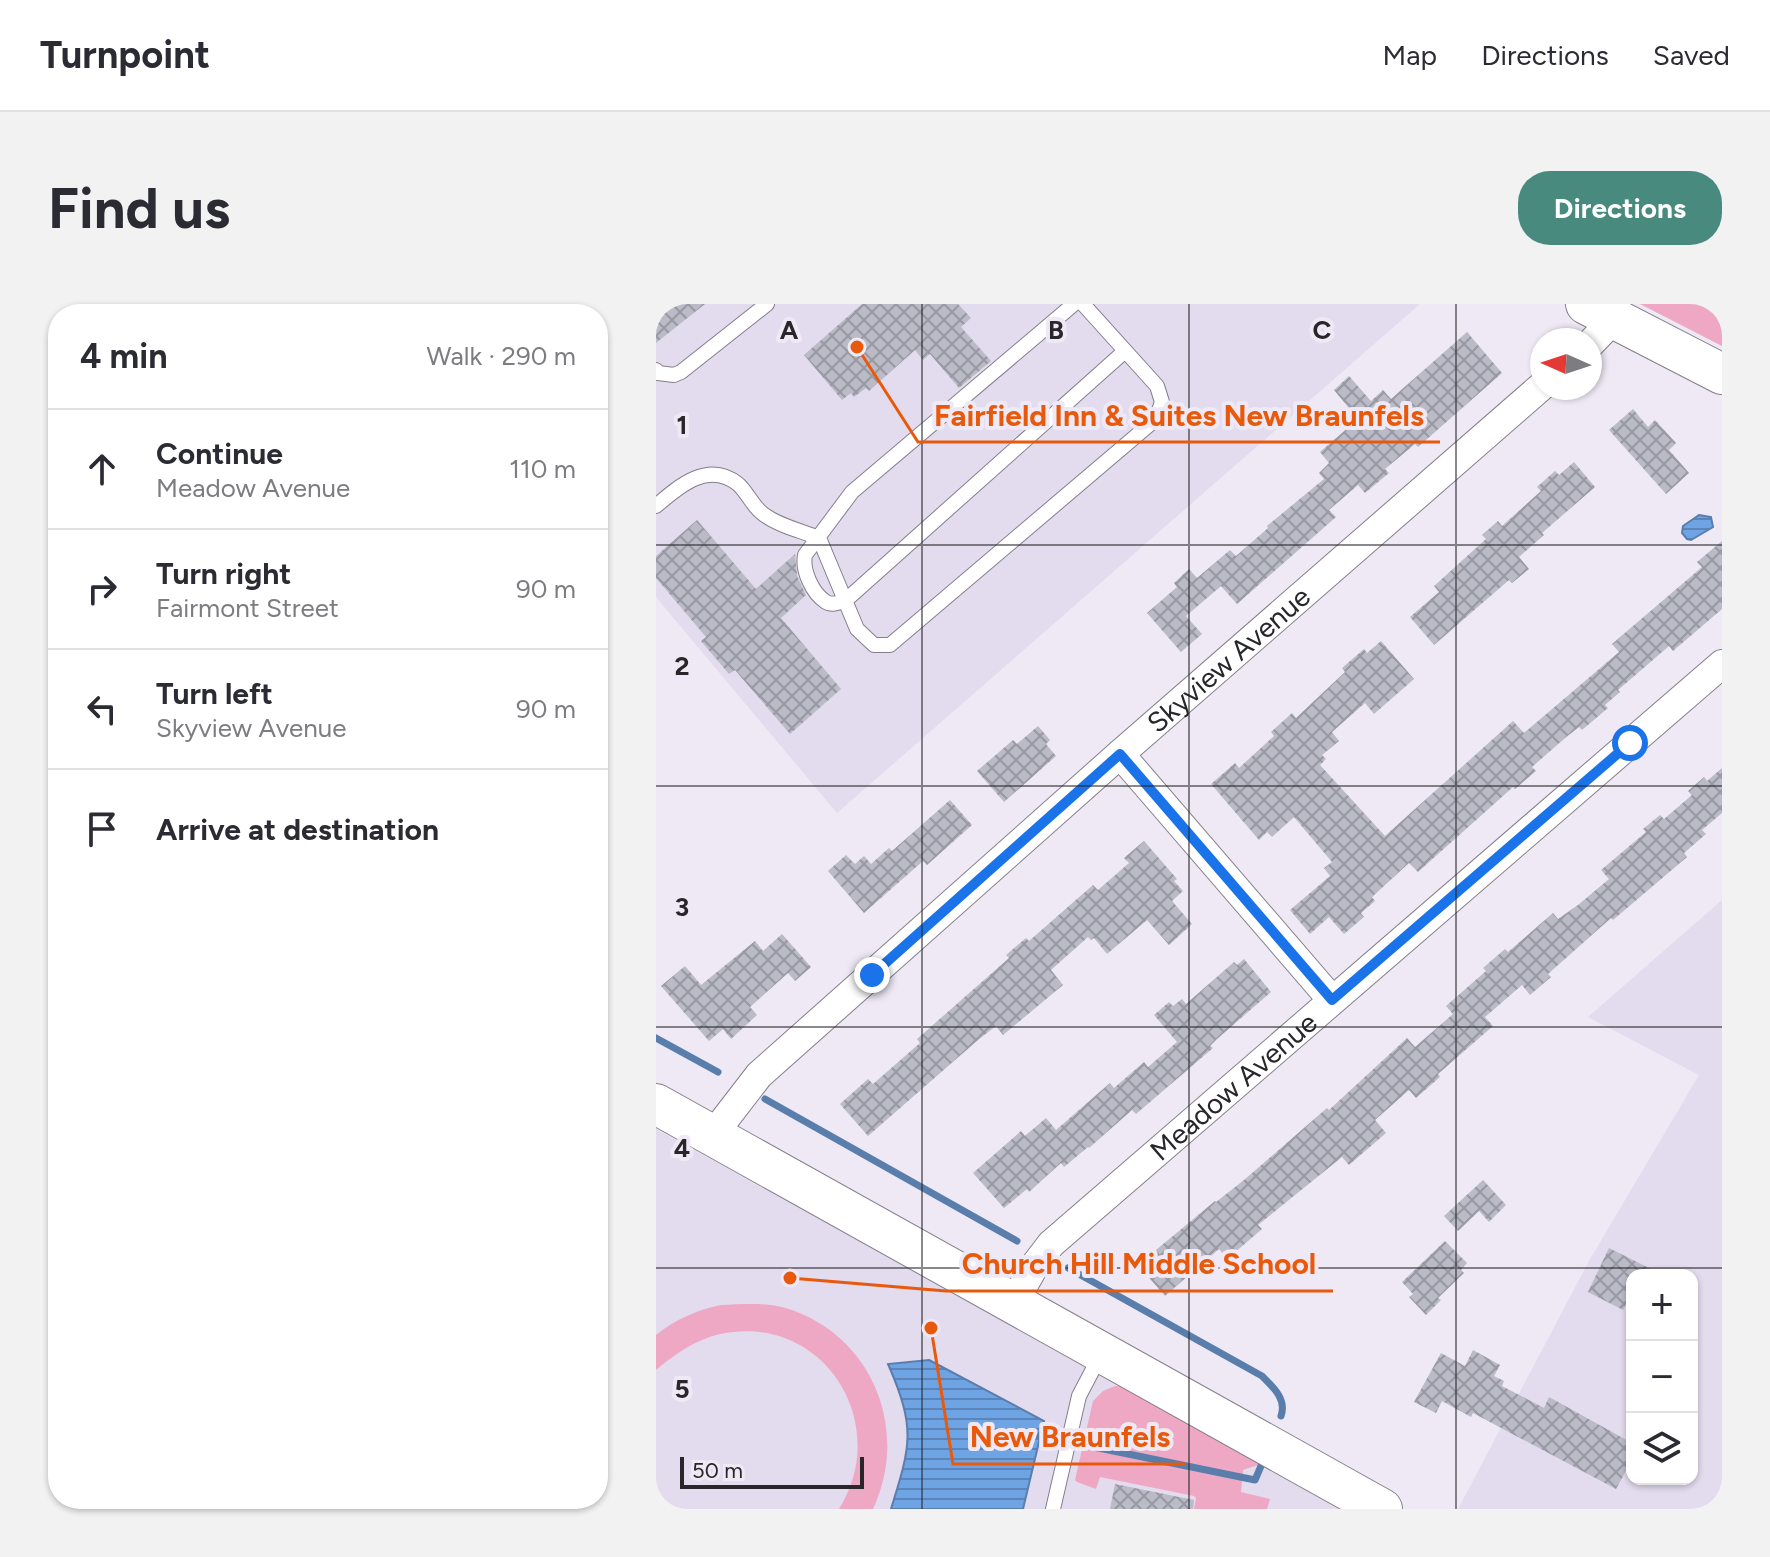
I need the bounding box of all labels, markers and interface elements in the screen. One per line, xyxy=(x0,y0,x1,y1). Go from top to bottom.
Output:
text: Turnpoint xyxy=(40,32,210,78)
text: Map xyxy=(1383,38,1437,72)
text: Directions xyxy=(1481,38,1609,72)
text: Saved xyxy=(1653,38,1730,72)
button: Directions xyxy=(1518,171,1722,245)
text: Find us xyxy=(48,175,230,242)
text: A xyxy=(780,314,799,346)
text: B xyxy=(1048,314,1064,346)
text: C xyxy=(1313,314,1332,346)
north arrow xyxy=(1530,328,1602,400)
text: 4 min xyxy=(80,336,167,377)
text: Walk · 290 m xyxy=(427,340,576,372)
callout: Fairfield Inn & Suites New Braunfels xyxy=(918,388,1440,442)
text: Fairfield Inn & Suites New Braunfels xyxy=(934,397,1424,434)
text: 1 xyxy=(677,409,687,441)
text: Continue xyxy=(156,435,283,472)
icon: ahead xyxy=(80,447,124,491)
text: 110 m xyxy=(509,453,576,485)
text: Meadow Avenue xyxy=(156,472,350,504)
text: Turn right xyxy=(156,555,291,592)
icon: right xyxy=(80,567,124,611)
text: 90 m xyxy=(516,573,576,605)
street label: Skyview Avenue xyxy=(1140,579,1317,740)
text: Fairmont Street xyxy=(156,592,339,624)
text: 2 xyxy=(674,650,690,682)
text: Turn left xyxy=(156,675,273,712)
icon: left xyxy=(80,687,124,731)
text: 90 m xyxy=(516,693,576,725)
text: Skyview Avenue xyxy=(156,712,346,744)
route start xyxy=(1612,725,1648,761)
icon: arrive xyxy=(80,807,124,851)
text: Arrive at destination xyxy=(156,811,439,848)
text: 3 xyxy=(675,891,689,923)
route end xyxy=(854,957,890,993)
street label: Meadow Avenue xyxy=(1143,1005,1324,1168)
text: 4 xyxy=(674,1132,690,1164)
callout: Church Hill Middle School xyxy=(946,1237,1333,1291)
text: Church Hill Middle School xyxy=(962,1245,1316,1282)
map controls xyxy=(1626,1269,1698,1485)
button: + xyxy=(1626,1269,1698,1341)
button: − xyxy=(1626,1341,1698,1413)
text: 5 xyxy=(674,1373,690,1405)
callout: New Braunfels xyxy=(953,1410,1186,1464)
button: layers xyxy=(1626,1413,1698,1485)
text: New Braunfels xyxy=(970,1418,1170,1455)
scale bar xyxy=(680,1453,864,1489)
text: 50 m xyxy=(692,1457,743,1484)

